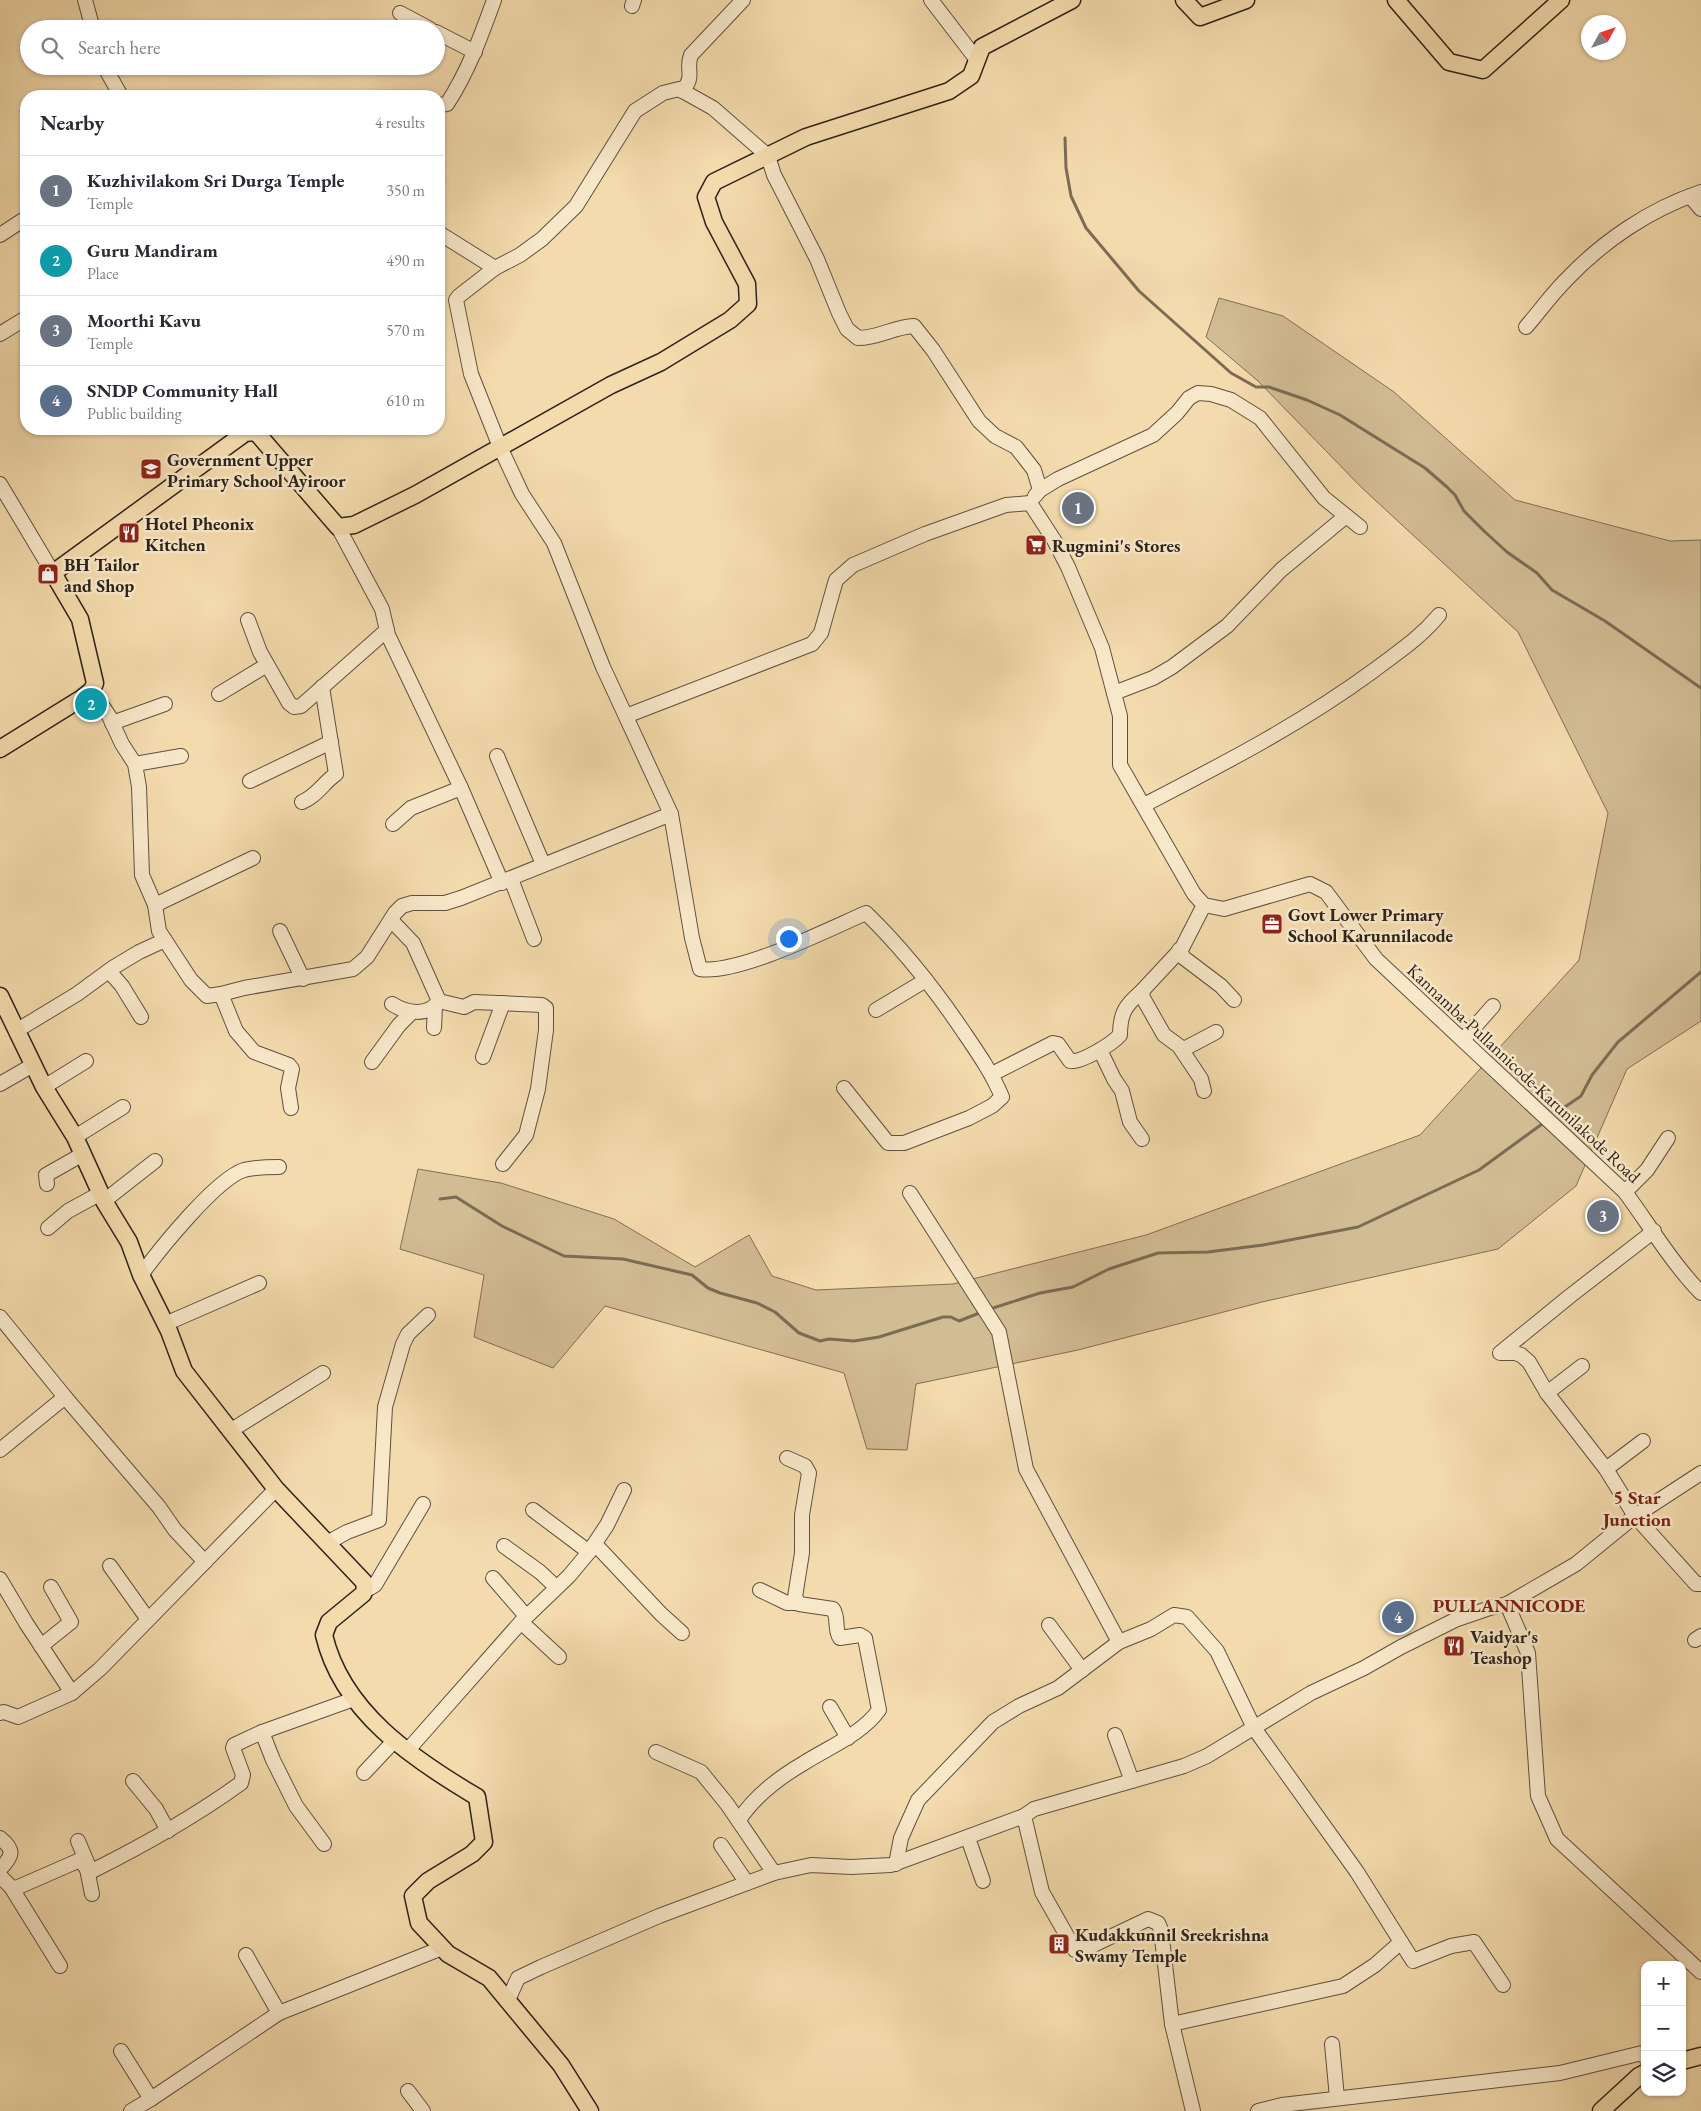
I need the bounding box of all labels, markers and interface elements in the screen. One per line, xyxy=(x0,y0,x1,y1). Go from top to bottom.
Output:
north arrow xyxy=(1581,15,1626,60)
search box xyxy=(20,20,445,75)
icon: search xyxy=(38,34,66,62)
text: Search here xyxy=(78,35,160,60)
text: Nearby xyxy=(40,109,104,136)
text: 4 results xyxy=(375,112,425,133)
text: Kuzhivilakom Sri Durga Temple xyxy=(87,168,344,193)
text: 1 xyxy=(52,180,60,201)
text: 350 m xyxy=(386,180,425,201)
text: Temple xyxy=(87,193,133,214)
text: Guru Mandiram xyxy=(87,238,218,263)
text: 2 xyxy=(52,250,60,271)
text: 490 m xyxy=(386,250,425,271)
text: Place xyxy=(87,263,119,284)
text: Moorthi Kavu xyxy=(87,308,201,333)
text: 3 xyxy=(52,320,60,341)
text: 570 m xyxy=(386,320,425,341)
text: Temple xyxy=(87,333,133,354)
text: SNDP Community Hall xyxy=(87,378,278,403)
text: 4 xyxy=(52,390,60,411)
text: 610 m xyxy=(386,390,425,411)
text: Public building xyxy=(87,403,182,424)
place label: Government Upper Primary School Ayiroor xyxy=(167,448,346,492)
school or university icon: Government Upper Primary School Ayiroor xyxy=(139,457,163,481)
pin: 1 xyxy=(1062,489,1094,527)
place label: Hotel Pheonix Kitchen xyxy=(145,512,254,556)
restaurant icon: Hotel Pheonix Kitchen xyxy=(117,521,141,545)
supermarket icon: Rugmini's Stores xyxy=(1024,533,1048,557)
place label: Rugmini's Stores xyxy=(1052,534,1181,557)
place label: BH Tailor and Shop xyxy=(64,553,140,597)
shop icon: BH Tailor and Shop xyxy=(36,562,60,586)
pin: 2 xyxy=(75,685,107,723)
place label: Govt Lower Primary School Karunnilacode xyxy=(1288,903,1453,947)
office icon: Govt Lower Primary School Karunnilacode xyxy=(1260,912,1284,936)
your location xyxy=(776,926,802,952)
street label: Kannamba-Pullannicode-Karunilakode Road xyxy=(1402,958,1646,1188)
pin: 3 xyxy=(1587,1197,1619,1235)
district label: 5 Star Junction xyxy=(1601,1485,1672,1532)
district label: PULLANNICODE xyxy=(1433,1593,1585,1618)
pin: 4 xyxy=(1382,1598,1414,1636)
place label: Vaidyar's Teashop xyxy=(1470,1625,1538,1669)
restaurant icon: Vaidyar's Teashop xyxy=(1442,1634,1466,1658)
place label: Kudakkunnil Sreekrishna Swamy Temple xyxy=(1075,1923,1269,1967)
building icon: Kudakkunnil Sreekrishna Swamy Temple xyxy=(1047,1932,1071,1956)
map controls xyxy=(1641,1961,1686,2096)
button: + xyxy=(1641,1961,1686,2006)
button: − xyxy=(1641,2006,1686,2051)
button: layers xyxy=(1641,2051,1686,2096)

